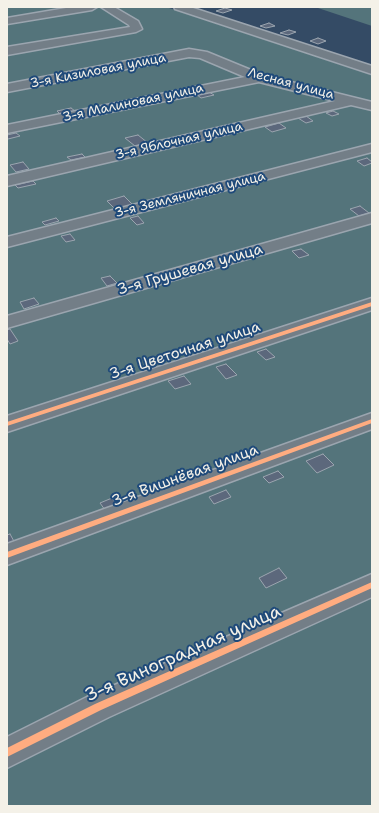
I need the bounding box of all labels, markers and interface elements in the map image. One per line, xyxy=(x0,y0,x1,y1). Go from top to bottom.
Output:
street label: 3-я Кизиловая улица xyxy=(29,50,167,92)
street label: Лесная улица xyxy=(246,65,336,103)
street label: 3-я Малиновая улица xyxy=(61,80,205,126)
street label: 3-я Яблочная улица xyxy=(114,119,244,163)
street label: 3-я Земляничная улица xyxy=(113,169,267,221)
street label: 3-я Грушевая улица xyxy=(115,241,265,299)
street label: 3-я Цветочная улица xyxy=(107,318,263,384)
street label: 3-я Вишнёвая улица xyxy=(109,441,261,511)
street label: 3-я Виноградная улица xyxy=(82,601,284,707)

